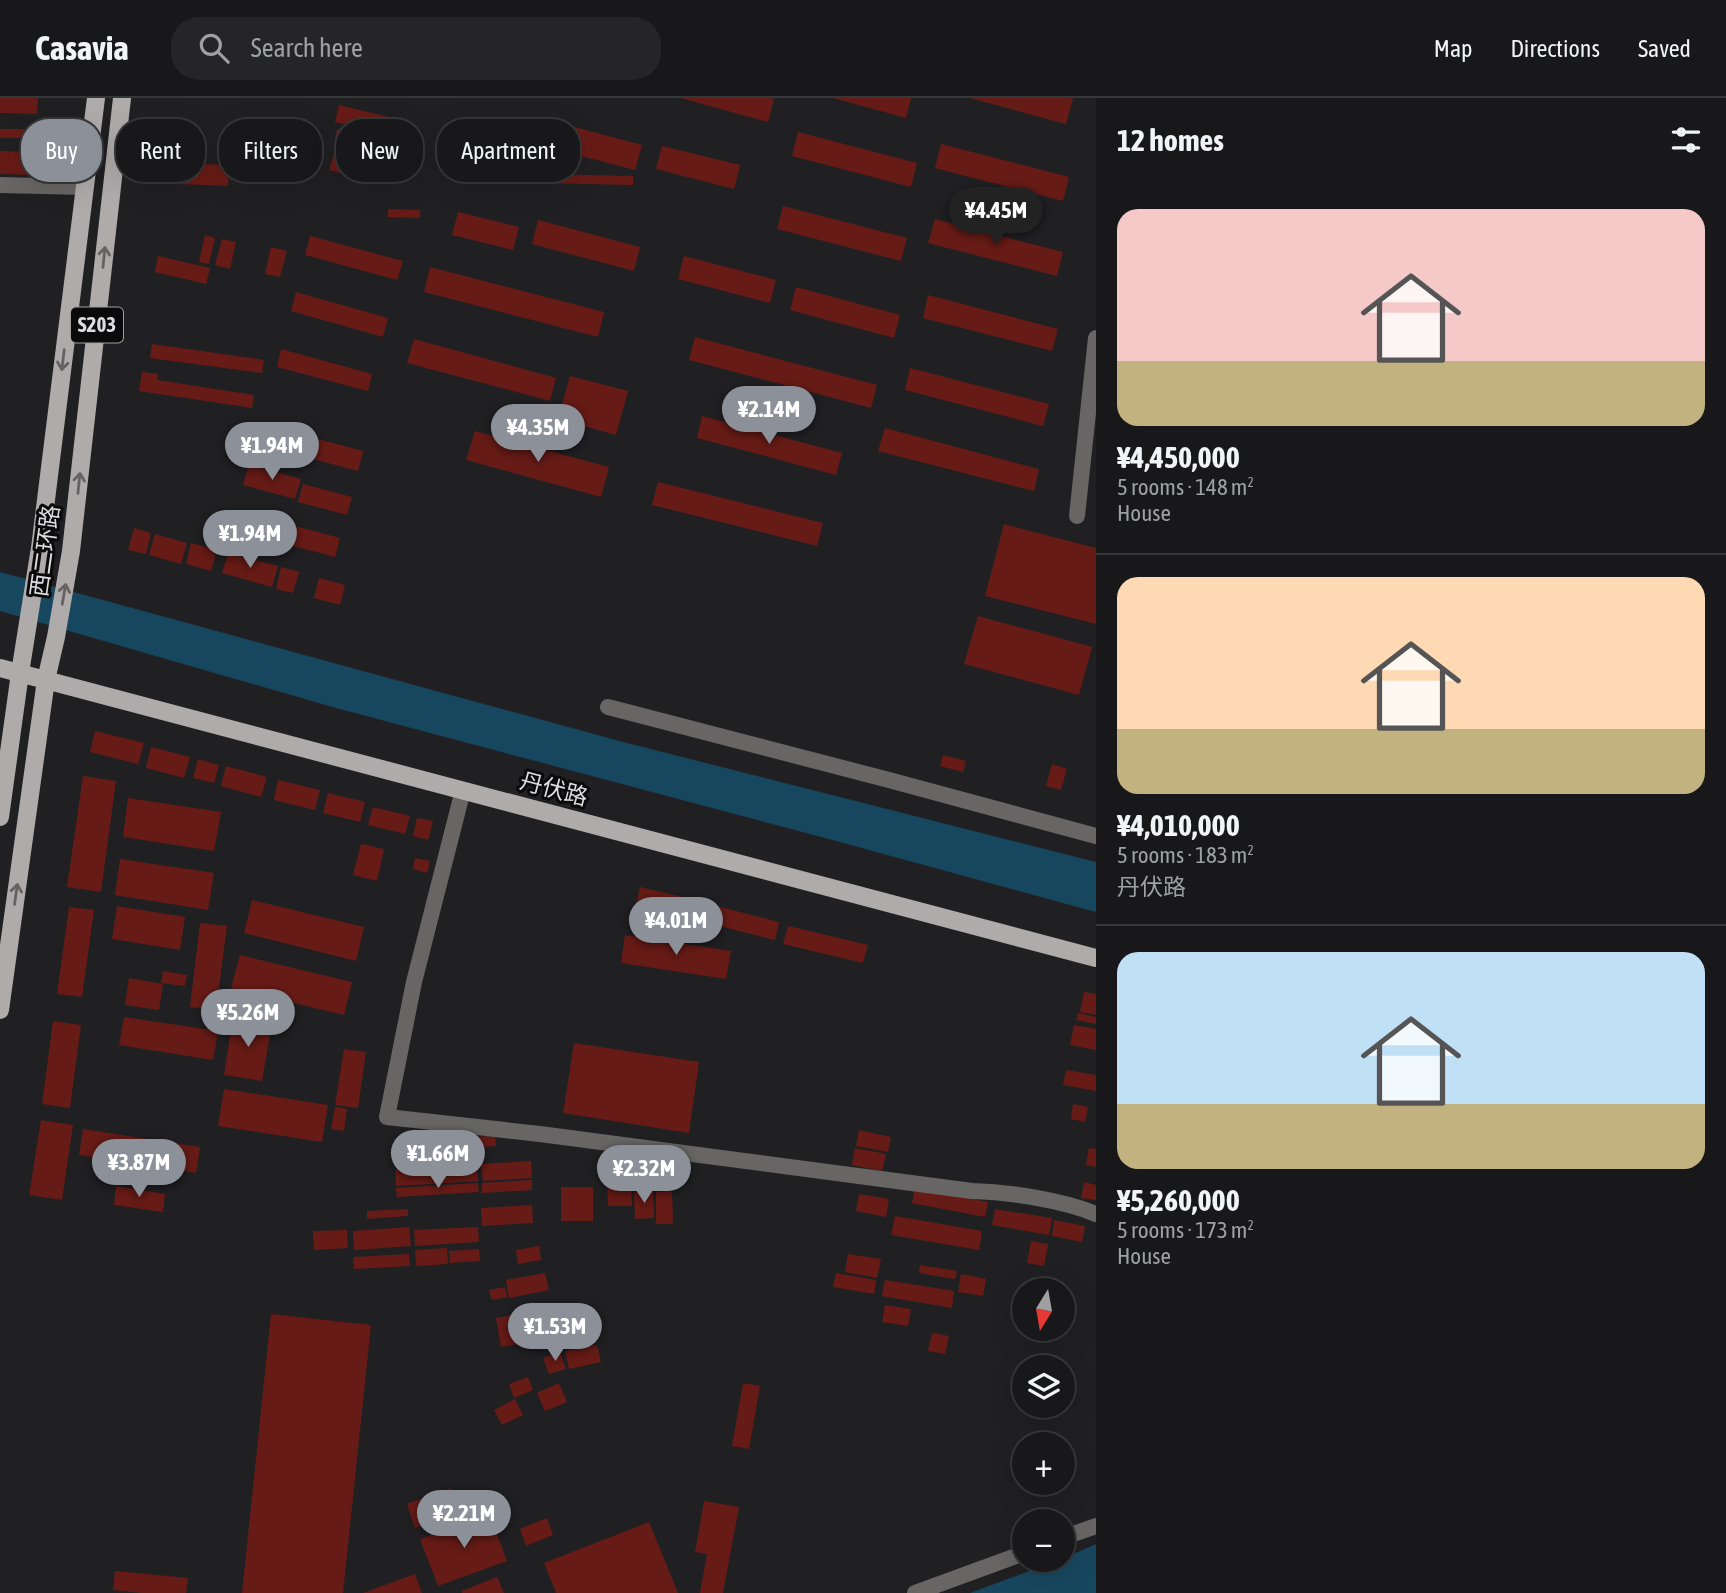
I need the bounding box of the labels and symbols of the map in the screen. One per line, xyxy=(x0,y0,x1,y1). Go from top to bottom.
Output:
pin: ¥4.45M xyxy=(939,188,1053,247)
one-way arrow xyxy=(98,246,111,269)
road number: S203 xyxy=(71,308,123,342)
one-way arrow xyxy=(56,348,69,371)
pin: ¥2.14M xyxy=(712,386,826,446)
pin: ¥4.35M xyxy=(481,404,595,464)
pin: ¥1.94M xyxy=(215,422,329,482)
one-way arrow xyxy=(73,472,86,495)
street label: 西二环路 xyxy=(26,504,64,598)
pin: ¥1.94M xyxy=(193,510,307,570)
one-way arrow xyxy=(57,583,71,606)
street label: 丹伏路 xyxy=(517,768,591,810)
one-way arrow xyxy=(10,883,23,905)
pin: ¥4.01M xyxy=(619,898,733,957)
pin: ¥5.26M xyxy=(191,990,305,1049)
pin: ¥1.66M xyxy=(381,1130,495,1190)
pin: ¥3.87M xyxy=(82,1140,196,1199)
pin: ¥2.32M xyxy=(587,1146,701,1205)
north arrow xyxy=(1012,1278,1074,1340)
pin: ¥1.53M xyxy=(498,1304,612,1363)
pin: ¥2.21M xyxy=(407,1490,521,1550)

